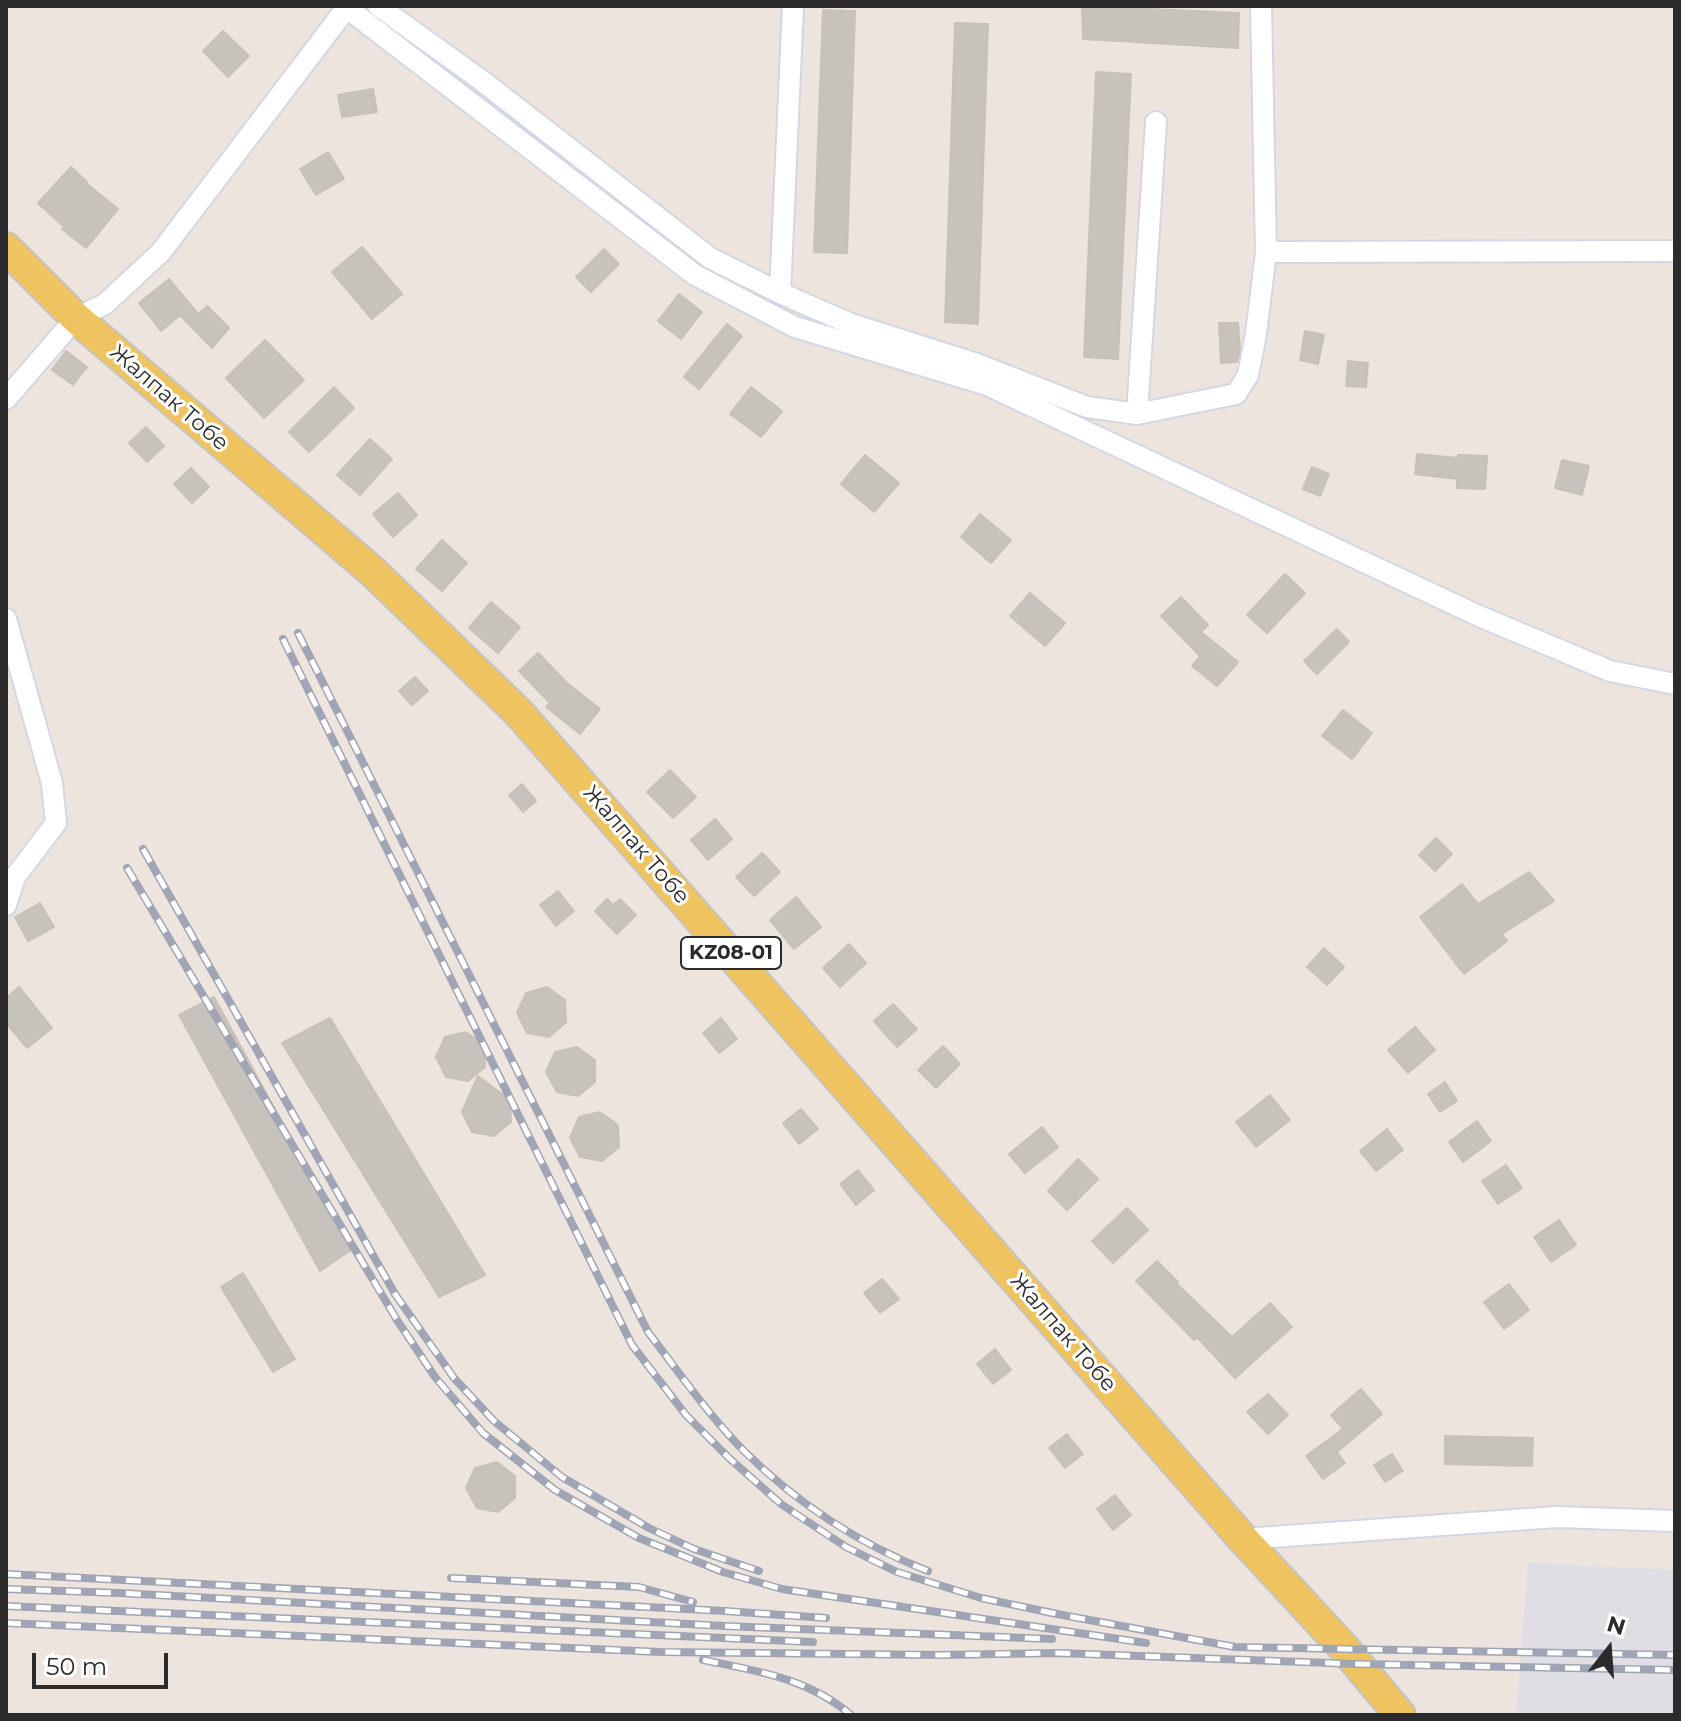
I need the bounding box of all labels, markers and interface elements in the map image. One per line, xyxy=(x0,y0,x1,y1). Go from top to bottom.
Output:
street label: Жалпак Тобе xyxy=(104,339,234,457)
street label: Жалпак Тобе xyxy=(577,780,695,910)
road number: KZ08-01 xyxy=(681,937,781,969)
street label: Жалпак Тобе xyxy=(1004,1268,1122,1398)
north arrow xyxy=(1569,1609,1649,1689)
text: N xyxy=(1604,1610,1629,1641)
scale bar xyxy=(36,1637,172,1687)
text: 50 m xyxy=(46,1652,107,1681)

